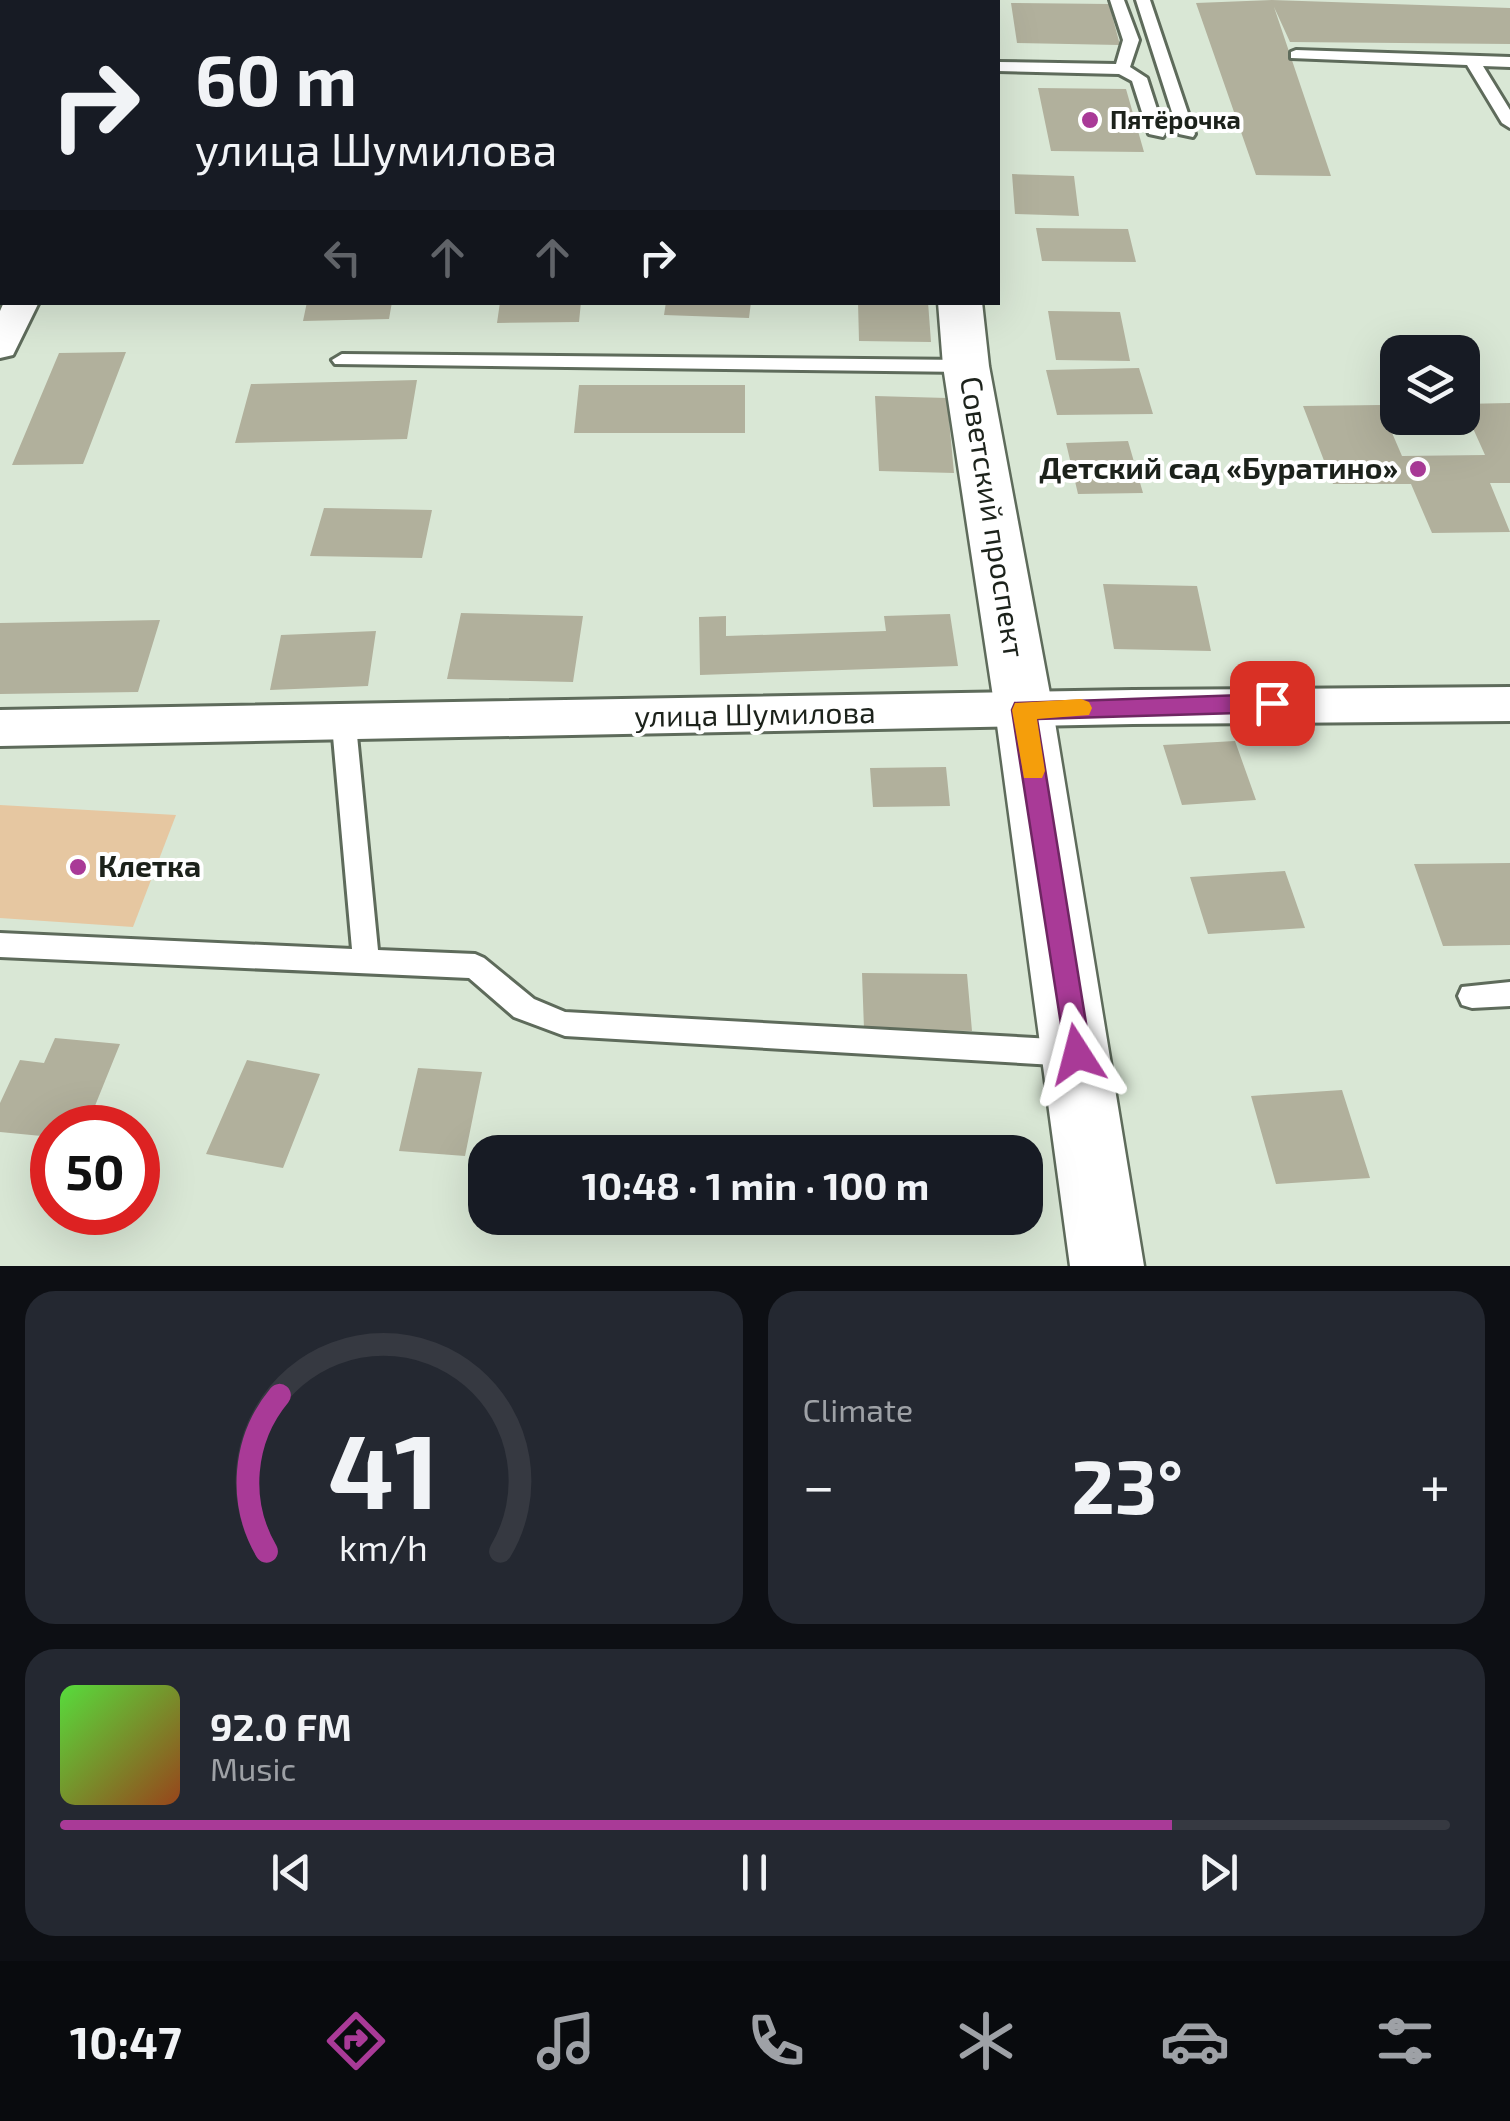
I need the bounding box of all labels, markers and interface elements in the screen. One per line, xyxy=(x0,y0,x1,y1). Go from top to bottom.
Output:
text: 60 m xyxy=(195,36,357,120)
icon: right xyxy=(30,40,160,170)
place label: Пятёрочка xyxy=(1110,104,1241,134)
marker: Пятёрочка xyxy=(1079,109,1101,131)
text: улица Шумилова xyxy=(195,121,557,175)
icon: left xyxy=(315,230,370,285)
icon: ahead xyxy=(420,230,475,285)
icon: ahead xyxy=(525,230,580,285)
icon: right xyxy=(630,230,685,285)
map controls xyxy=(1380,335,1480,435)
button: layers xyxy=(1380,335,1480,435)
street label: Советский проспект xyxy=(954,373,1034,660)
place label: Детский сад «Буратино» xyxy=(1039,449,1398,486)
marker: Детский сад «Буратино» xyxy=(1407,458,1429,480)
pin xyxy=(1230,661,1315,746)
icon: arrive xyxy=(1245,676,1300,731)
street label: улица Шумилова xyxy=(634,693,876,734)
place label: Клетка xyxy=(98,847,201,883)
marker: Клетка xyxy=(67,856,89,878)
position arrow xyxy=(1025,1002,1129,1106)
speed limit sign: 50 xyxy=(30,1105,160,1235)
text: 10:48 · 1 min · 100 m xyxy=(582,1162,929,1208)
text: Climate xyxy=(803,1390,913,1428)
text: 41 xyxy=(328,1405,439,1530)
text: 23° xyxy=(1071,1439,1183,1529)
text: − xyxy=(803,1451,835,1517)
text: + xyxy=(1420,1451,1450,1517)
text: km/h xyxy=(339,1525,428,1568)
text: 92.0 FM xyxy=(210,1703,352,1749)
text: Music xyxy=(210,1749,296,1787)
icon: previous xyxy=(264,1845,319,1900)
icon: pause xyxy=(727,1845,782,1900)
icon: next xyxy=(1191,1845,1246,1900)
icon: directions xyxy=(321,2006,391,2076)
icon: music xyxy=(531,2006,601,2076)
icon: phone xyxy=(741,2006,811,2076)
icon: climate xyxy=(951,2006,1021,2076)
icon: car xyxy=(1160,2006,1230,2076)
icon: filters xyxy=(1370,2006,1440,2076)
text: 10:47 xyxy=(70,2014,182,2068)

